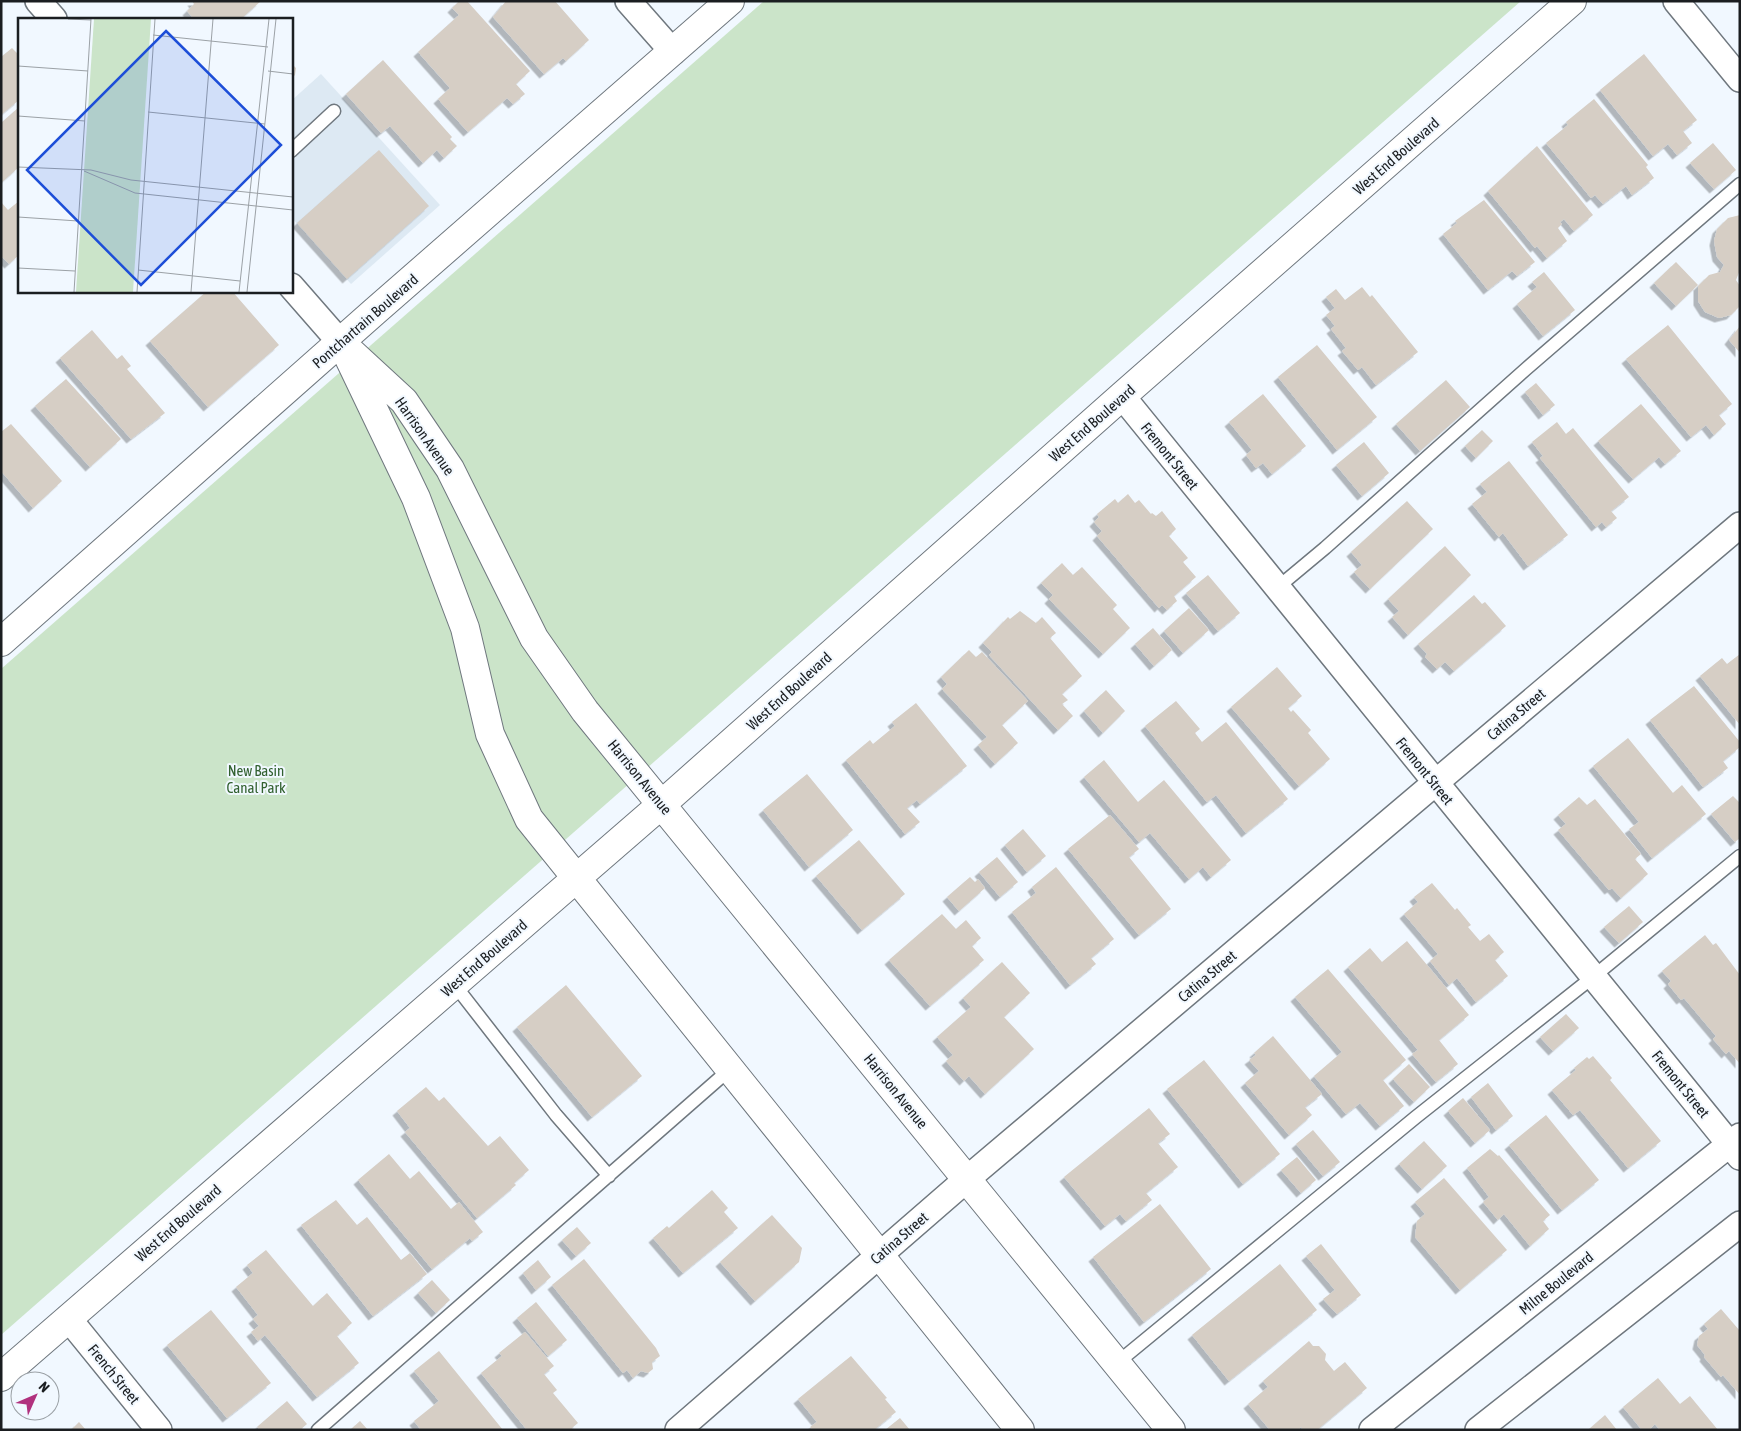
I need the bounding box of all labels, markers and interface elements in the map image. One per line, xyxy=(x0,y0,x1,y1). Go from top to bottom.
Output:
inset map xyxy=(18,18,292,292)
street label: West End Boulevard xyxy=(1350,114,1442,198)
street label: Pontchartrain Boulevard xyxy=(309,270,421,372)
street label: West End Boulevard xyxy=(1046,381,1138,465)
street label: Harrison Avenue xyxy=(392,394,458,478)
street label: Fremont Street xyxy=(1138,419,1202,493)
street label: West End Boulevard xyxy=(743,648,835,734)
street label: Catina Street xyxy=(1483,685,1549,743)
street label: Fremont Street xyxy=(1393,734,1457,808)
street label: Harrison Avenue xyxy=(605,736,675,818)
park label: New Basin Canal Park xyxy=(226,762,286,796)
street label: West End Boulevard xyxy=(438,916,530,1000)
street label: Catina Street xyxy=(1174,947,1240,1005)
street label: Fremont Street xyxy=(1649,1047,1713,1121)
street label: Harrison Avenue xyxy=(861,1050,931,1132)
street label: West End Boulevard xyxy=(132,1181,224,1265)
street label: Catina Street xyxy=(867,1208,931,1268)
street label: Milne Boulevard xyxy=(1516,1248,1596,1318)
street label: French Street xyxy=(85,1341,143,1407)
north arrow xyxy=(10,1371,60,1421)
text: N xyxy=(36,1378,53,1395)

